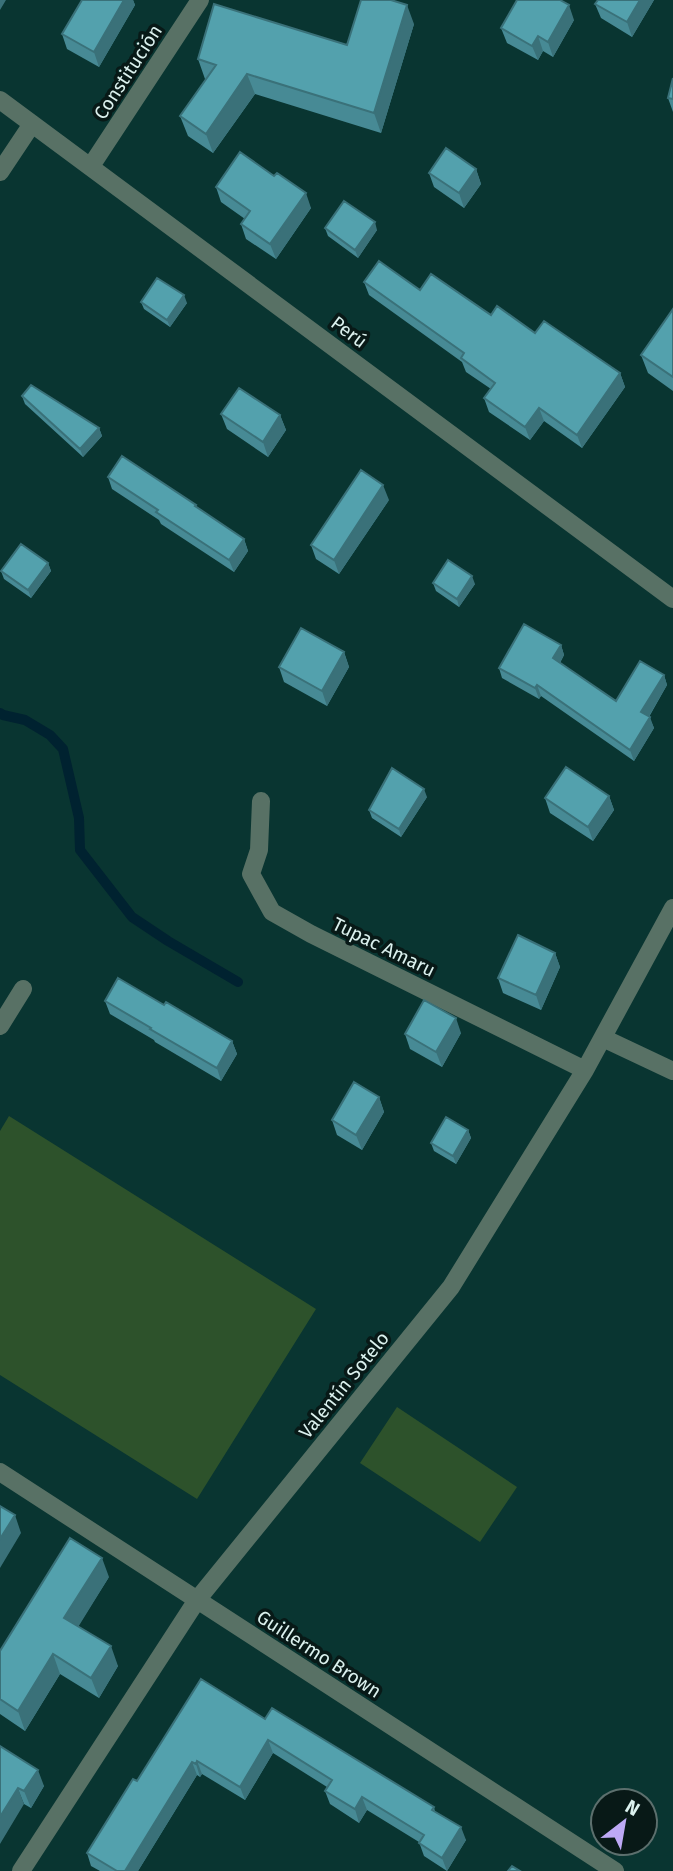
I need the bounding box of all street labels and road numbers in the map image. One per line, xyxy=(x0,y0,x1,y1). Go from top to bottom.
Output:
street label: Constitución xyxy=(89,20,167,124)
street label: Perú xyxy=(326,311,372,353)
street label: Tupac Amaru xyxy=(329,912,439,982)
street label: Valentín Sotelo xyxy=(294,1327,394,1443)
street label: Guillermo Brown xyxy=(252,1605,386,1703)

